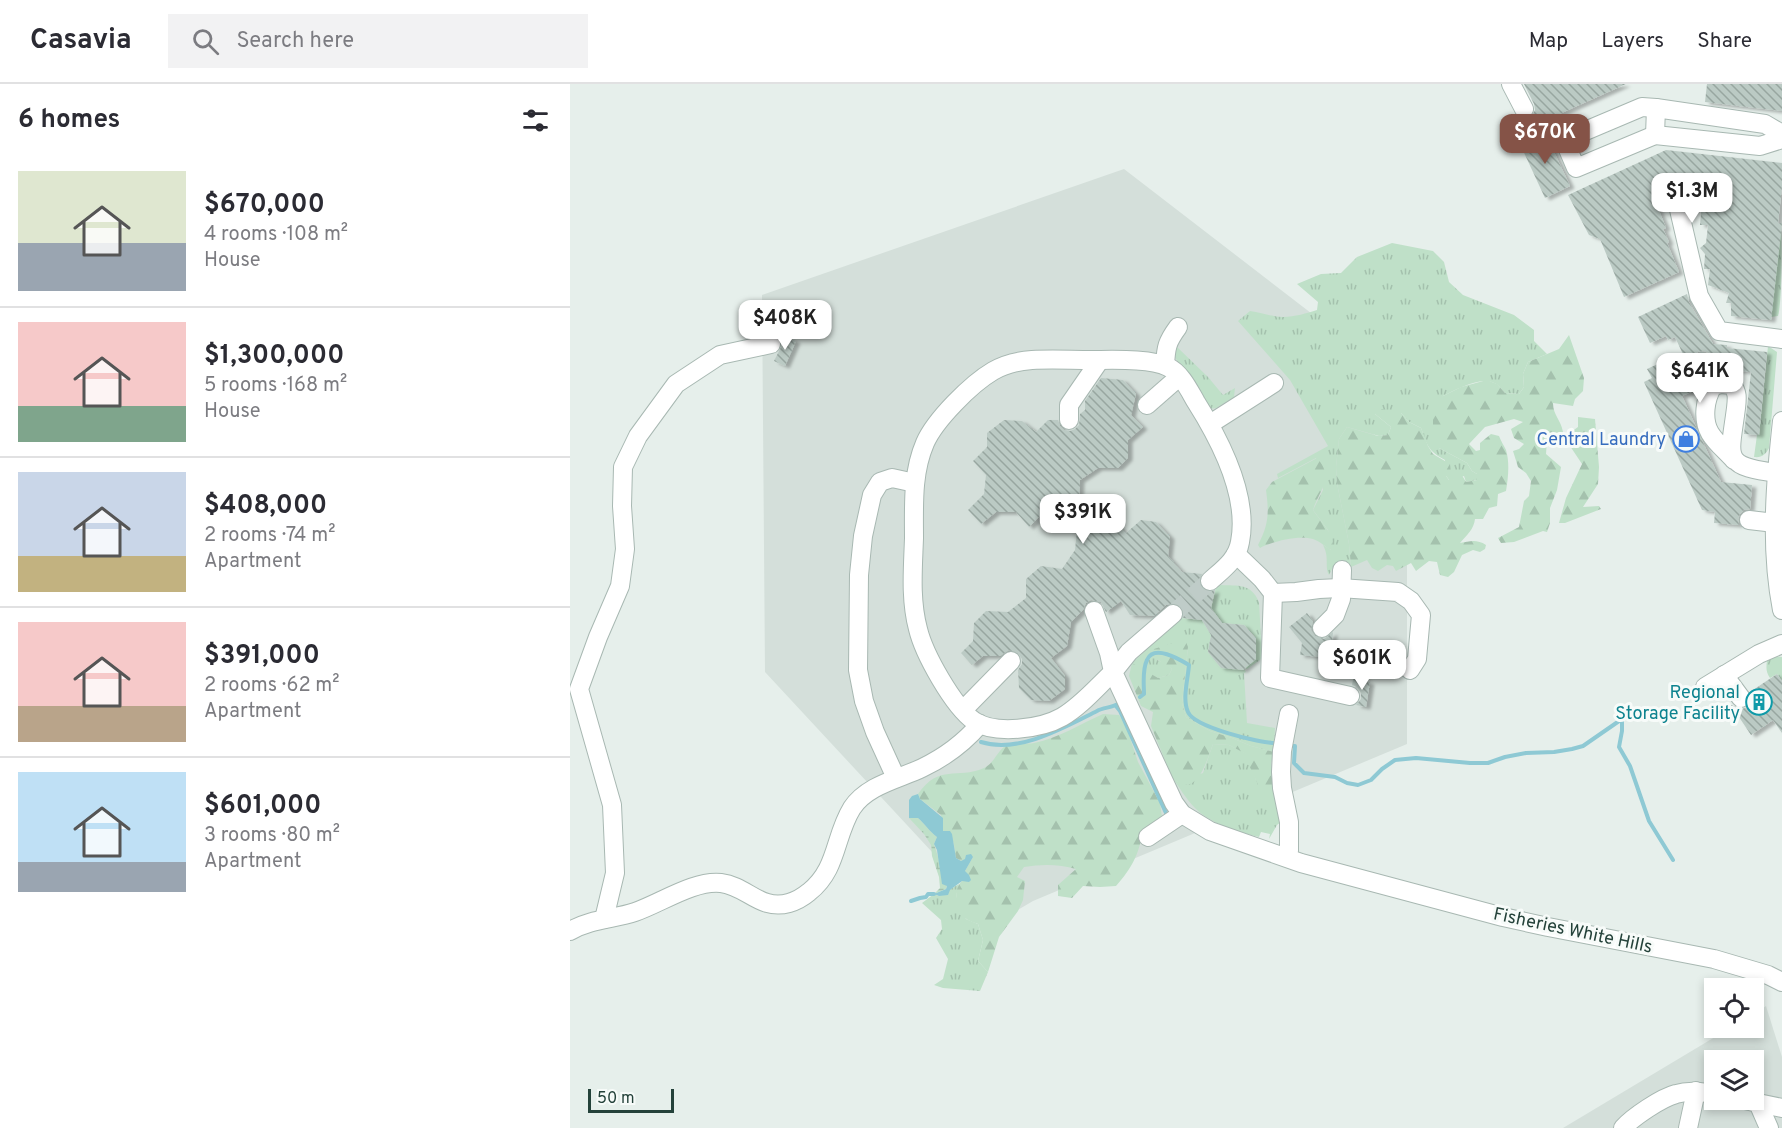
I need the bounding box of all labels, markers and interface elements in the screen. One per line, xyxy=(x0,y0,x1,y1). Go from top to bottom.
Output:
search box xyxy=(168,14,588,68)
text: Casavia xyxy=(30,23,132,59)
icon: search xyxy=(189,25,222,58)
text: Search here xyxy=(237,28,354,55)
text: Map xyxy=(1529,28,1568,55)
text: Layers xyxy=(1601,28,1664,55)
text: Share xyxy=(1697,28,1752,55)
text: 6 homes xyxy=(18,104,120,137)
icon: filters xyxy=(519,104,552,137)
pin: $670K xyxy=(1503,114,1587,165)
text: $670K xyxy=(1514,120,1576,146)
pin: $1.3M xyxy=(1650,173,1734,224)
text: $1.3M xyxy=(1665,179,1719,205)
text: $670,000 xyxy=(204,189,325,222)
icon: home xyxy=(66,195,138,267)
text: 4 rooms · 108 m² xyxy=(204,222,348,248)
text: House xyxy=(204,248,260,274)
pin: $408K xyxy=(743,300,827,351)
text: $408K xyxy=(753,306,817,332)
text: $1,300,000 xyxy=(204,340,344,373)
icon: home xyxy=(66,346,138,418)
pin: $641K xyxy=(1658,353,1742,404)
text: $641K xyxy=(1670,359,1730,385)
text: 5 rooms · 168 m² xyxy=(204,373,347,399)
text: House xyxy=(204,399,260,425)
shop icon: Central Laundry xyxy=(1671,424,1701,454)
place label: Central Laundry xyxy=(1536,429,1666,452)
text: $408,000 xyxy=(204,490,327,523)
pin: $391K xyxy=(1041,494,1125,545)
icon: home xyxy=(66,496,138,568)
text: $391K xyxy=(1054,500,1112,526)
text: 2 rooms · 74 m² xyxy=(204,523,335,549)
text: Apartment xyxy=(204,549,302,575)
text: $391,000 xyxy=(204,640,320,673)
pin: $601K xyxy=(1320,640,1404,691)
icon: home xyxy=(66,646,138,718)
text: $601K xyxy=(1332,646,1392,672)
text: 2 rooms · 62 m² xyxy=(204,673,340,699)
place label: Regional Storage Facility xyxy=(1615,682,1740,726)
building icon: Regional Storage Facility xyxy=(1744,687,1774,717)
text: Apartment xyxy=(204,699,302,725)
text: $601,000 xyxy=(204,790,321,823)
icon: home xyxy=(66,796,138,868)
text: 3 rooms · 80 m² xyxy=(204,823,340,849)
text: Apartment xyxy=(204,849,302,875)
street label: Fisheries White Hills xyxy=(1491,903,1654,960)
map controls xyxy=(1704,978,1764,1110)
button: locate xyxy=(1704,978,1764,1038)
button: layers xyxy=(1704,1050,1764,1110)
scale bar xyxy=(588,1086,674,1114)
text: 50 m xyxy=(597,1089,635,1109)

